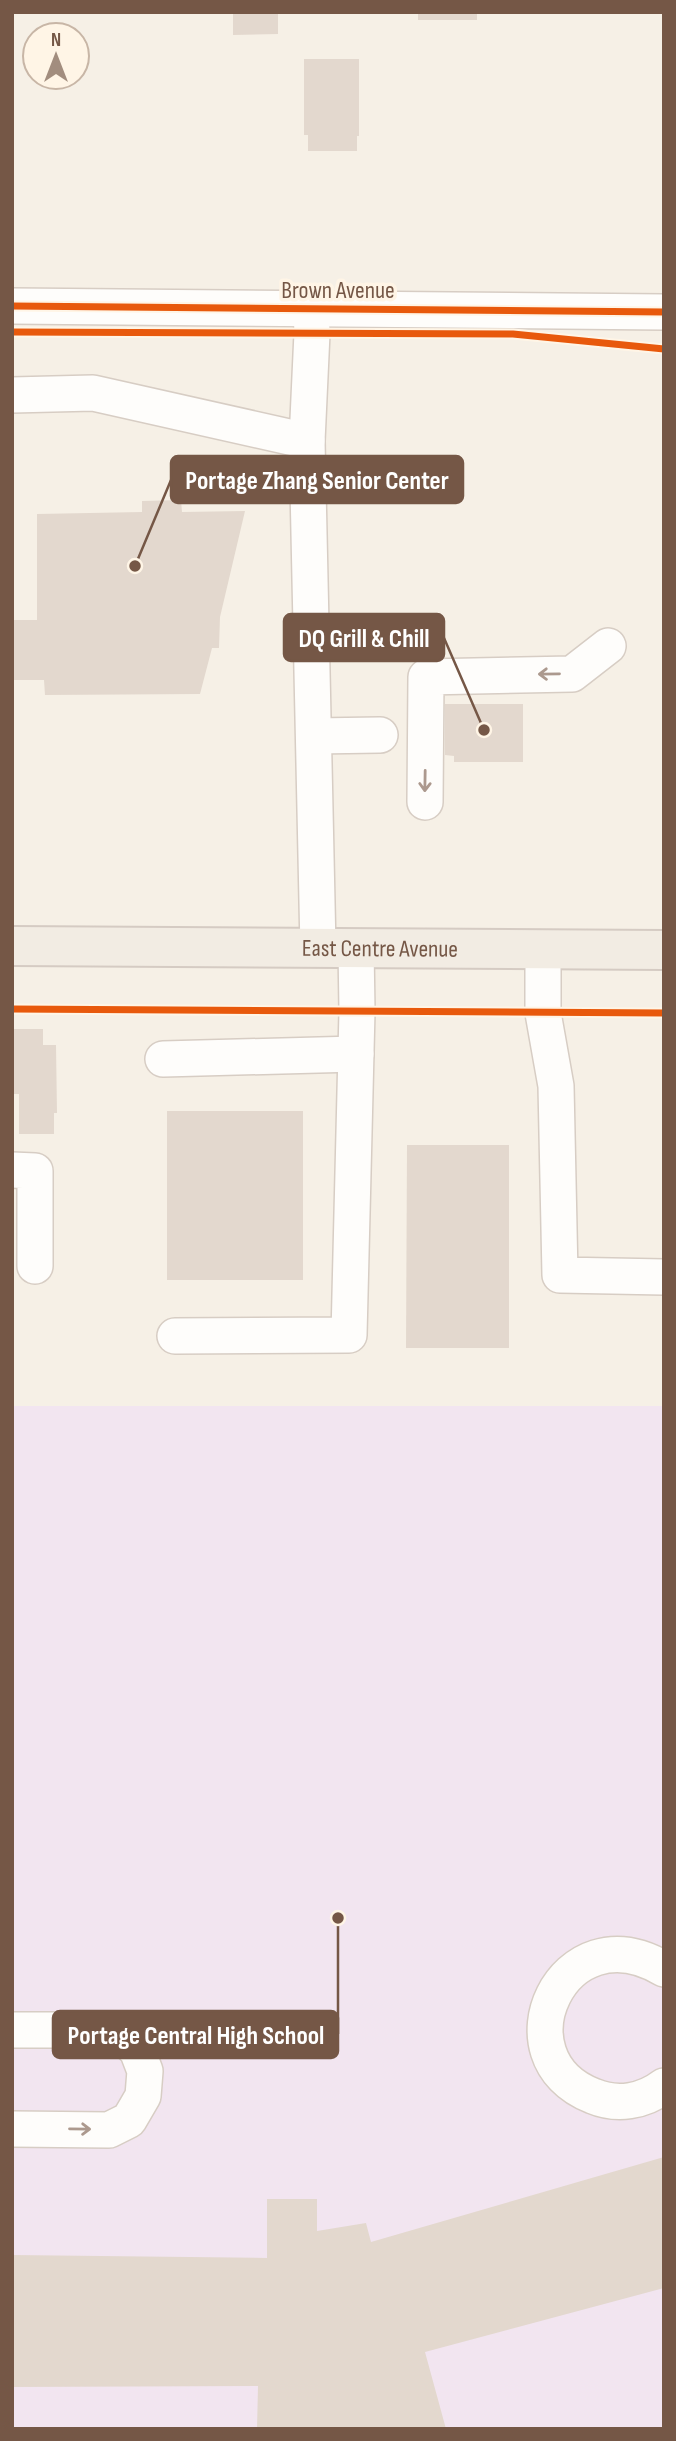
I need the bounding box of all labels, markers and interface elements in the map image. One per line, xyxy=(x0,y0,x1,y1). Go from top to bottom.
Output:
north arrow xyxy=(21,21,91,91)
text: N xyxy=(51,29,61,52)
street label: Brown Avenue xyxy=(281,276,395,305)
callout: Portage Zhang Senior Center xyxy=(171,456,463,503)
text: Portage Zhang Senior Center xyxy=(185,466,449,497)
callout: DQ Grill & Chill xyxy=(284,614,444,661)
text: DQ Grill & Chill xyxy=(298,624,430,655)
one-way arrow xyxy=(538,667,561,681)
one-way arrow xyxy=(418,769,432,792)
street label: East Centre Avenue xyxy=(302,933,458,963)
callout: Portage Central High School xyxy=(53,2011,338,2058)
text: Portage Central High School xyxy=(68,2021,324,2052)
one-way arrow xyxy=(69,2123,92,2136)

